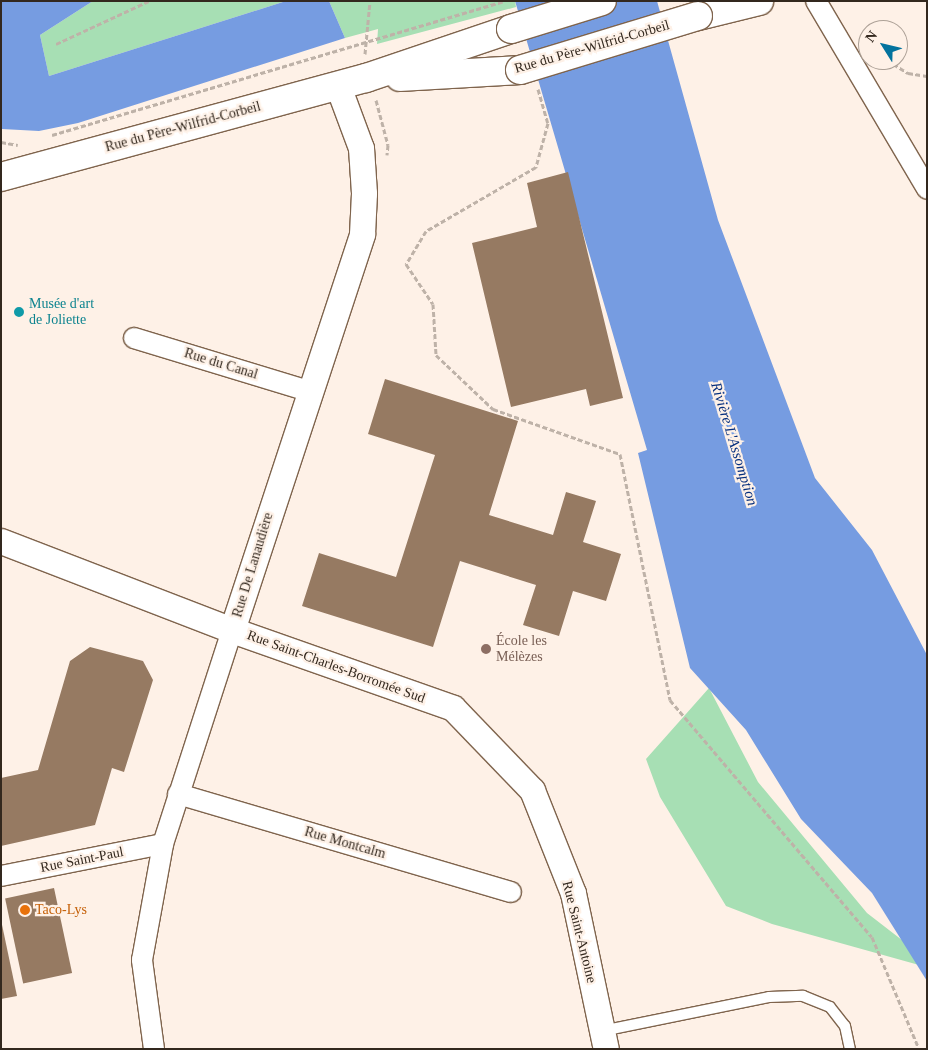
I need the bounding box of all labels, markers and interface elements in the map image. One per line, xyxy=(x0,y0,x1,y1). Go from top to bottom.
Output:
street label: Rue du Père-Wilfrid-Corbeil xyxy=(513,17,671,77)
north arrow xyxy=(858,20,908,70)
text: N xyxy=(862,28,880,45)
street label: Rue du Père-Wilfrid-Corbeil xyxy=(103,98,263,156)
place label: Musée d'art de Joliette xyxy=(29,296,94,328)
marker: Musée d'art de Joliette xyxy=(13,306,25,318)
street label: Rue du Canal xyxy=(182,345,260,383)
water label: Rivière L'Assomption xyxy=(707,380,761,508)
street label: Rue De Lanaudière xyxy=(229,511,277,619)
street label: Rue Saint-Charles-Borromée Sud xyxy=(245,627,427,707)
place label: École les Mélèzes xyxy=(496,633,547,666)
marker: École les Mélèzes xyxy=(480,643,492,655)
street label: Rue Montcalm xyxy=(303,823,387,863)
street label: Rue Saint-Paul xyxy=(39,844,125,876)
street label: Rue Saint-Antoine xyxy=(558,879,600,985)
place label: Taco-Lys xyxy=(35,902,87,918)
marker: Taco-Lys xyxy=(19,904,31,916)

